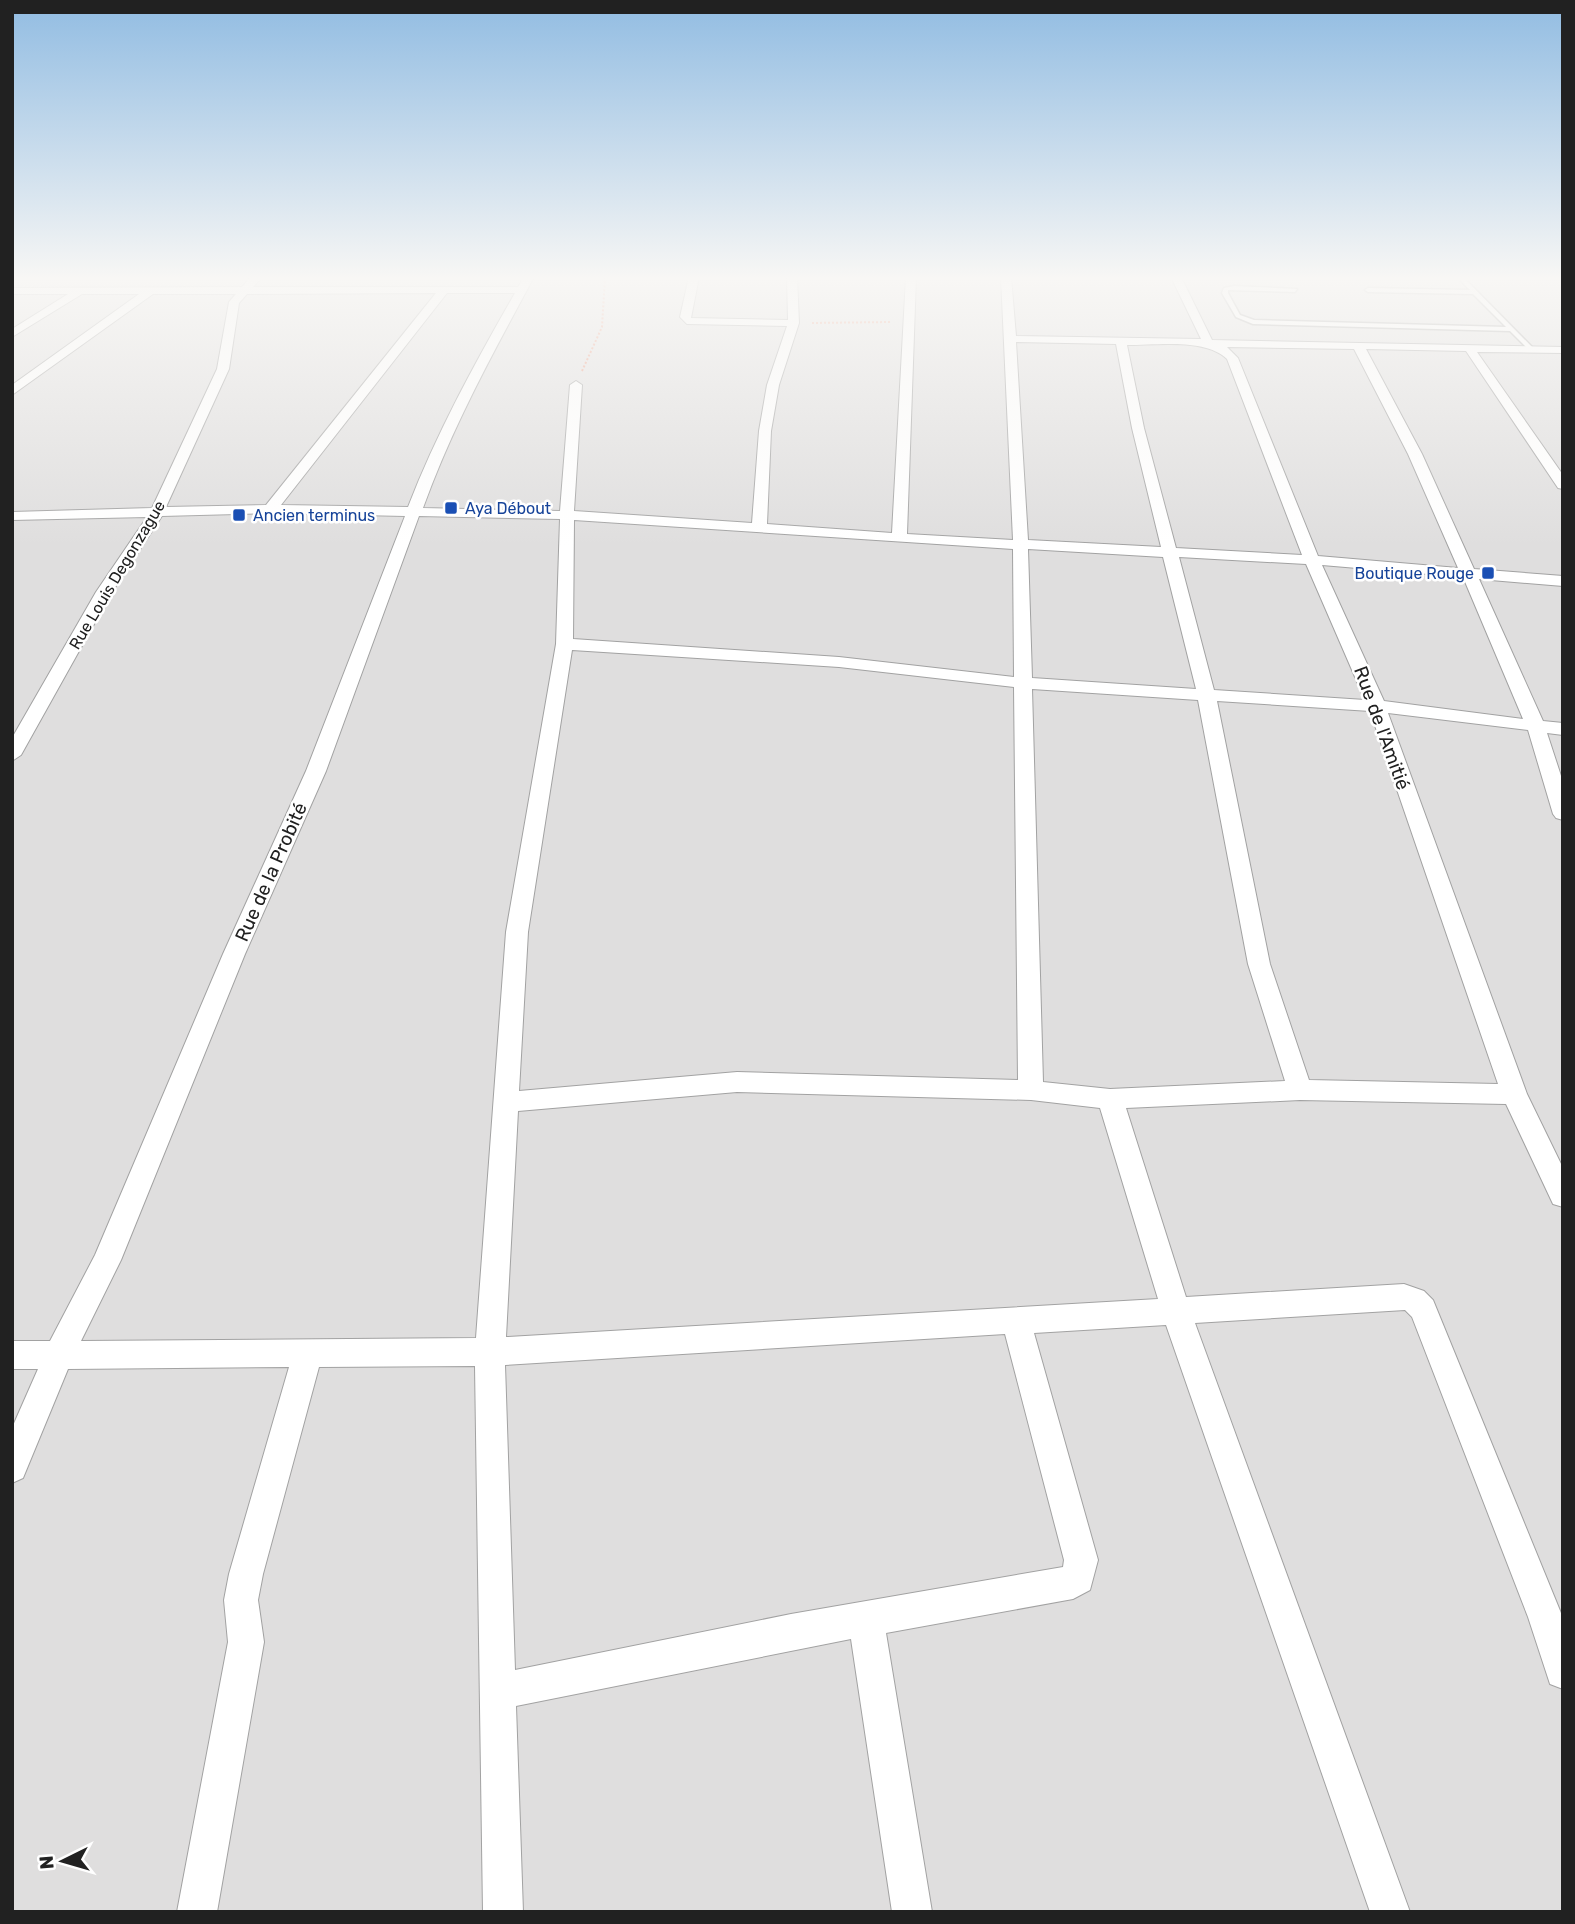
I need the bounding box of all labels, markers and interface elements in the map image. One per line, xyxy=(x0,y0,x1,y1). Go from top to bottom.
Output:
street label: Rue Louis Degonzague xyxy=(65,497,169,653)
place label: Aya Débout xyxy=(465,499,551,518)
marker: Aya Débout xyxy=(443,500,459,516)
place label: Ancien terminus xyxy=(253,506,375,525)
marker: Ancien terminus xyxy=(231,507,247,523)
place label: Boutique Rouge xyxy=(1355,564,1474,583)
marker: Boutique Rouge xyxy=(1480,565,1496,581)
street label: Rue de l'Amitié xyxy=(1349,663,1415,793)
street label: Rue de la Probité xyxy=(230,799,312,945)
north arrow xyxy=(28,1826,98,1896)
text: N xyxy=(35,1855,59,1870)

